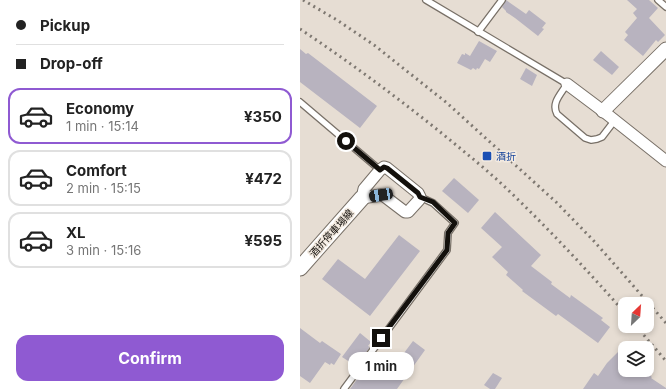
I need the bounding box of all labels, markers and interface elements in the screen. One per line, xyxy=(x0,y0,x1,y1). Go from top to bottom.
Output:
text: Pickup xyxy=(40,16,90,35)
text: Drop-off xyxy=(40,54,103,73)
icon: car xyxy=(18,98,54,134)
text: Economy xyxy=(66,99,134,118)
text: ¥350 xyxy=(244,107,282,126)
text: 1 min · 15:14 xyxy=(66,118,139,134)
route start xyxy=(337,132,355,150)
marker: 酒折 xyxy=(481,150,493,162)
place label: 酒折 xyxy=(496,150,516,162)
icon: car xyxy=(18,160,54,196)
text: Comfort xyxy=(66,161,127,180)
text: ¥472 xyxy=(245,169,282,188)
text: 2 min · 15:15 xyxy=(66,180,141,196)
car xyxy=(368,187,394,203)
street label: 酒折停車場線 xyxy=(306,207,356,259)
icon: car xyxy=(18,222,54,258)
text: XL xyxy=(66,223,86,242)
text: ¥595 xyxy=(245,231,282,250)
text: 3 min · 15:16 xyxy=(66,242,141,258)
north arrow xyxy=(618,297,654,333)
map controls xyxy=(618,297,654,377)
route end xyxy=(372,329,390,347)
button: Confirm xyxy=(16,335,284,381)
button: layers xyxy=(618,341,654,377)
callout: 1 min xyxy=(348,352,414,380)
text: 1 min xyxy=(365,358,397,374)

